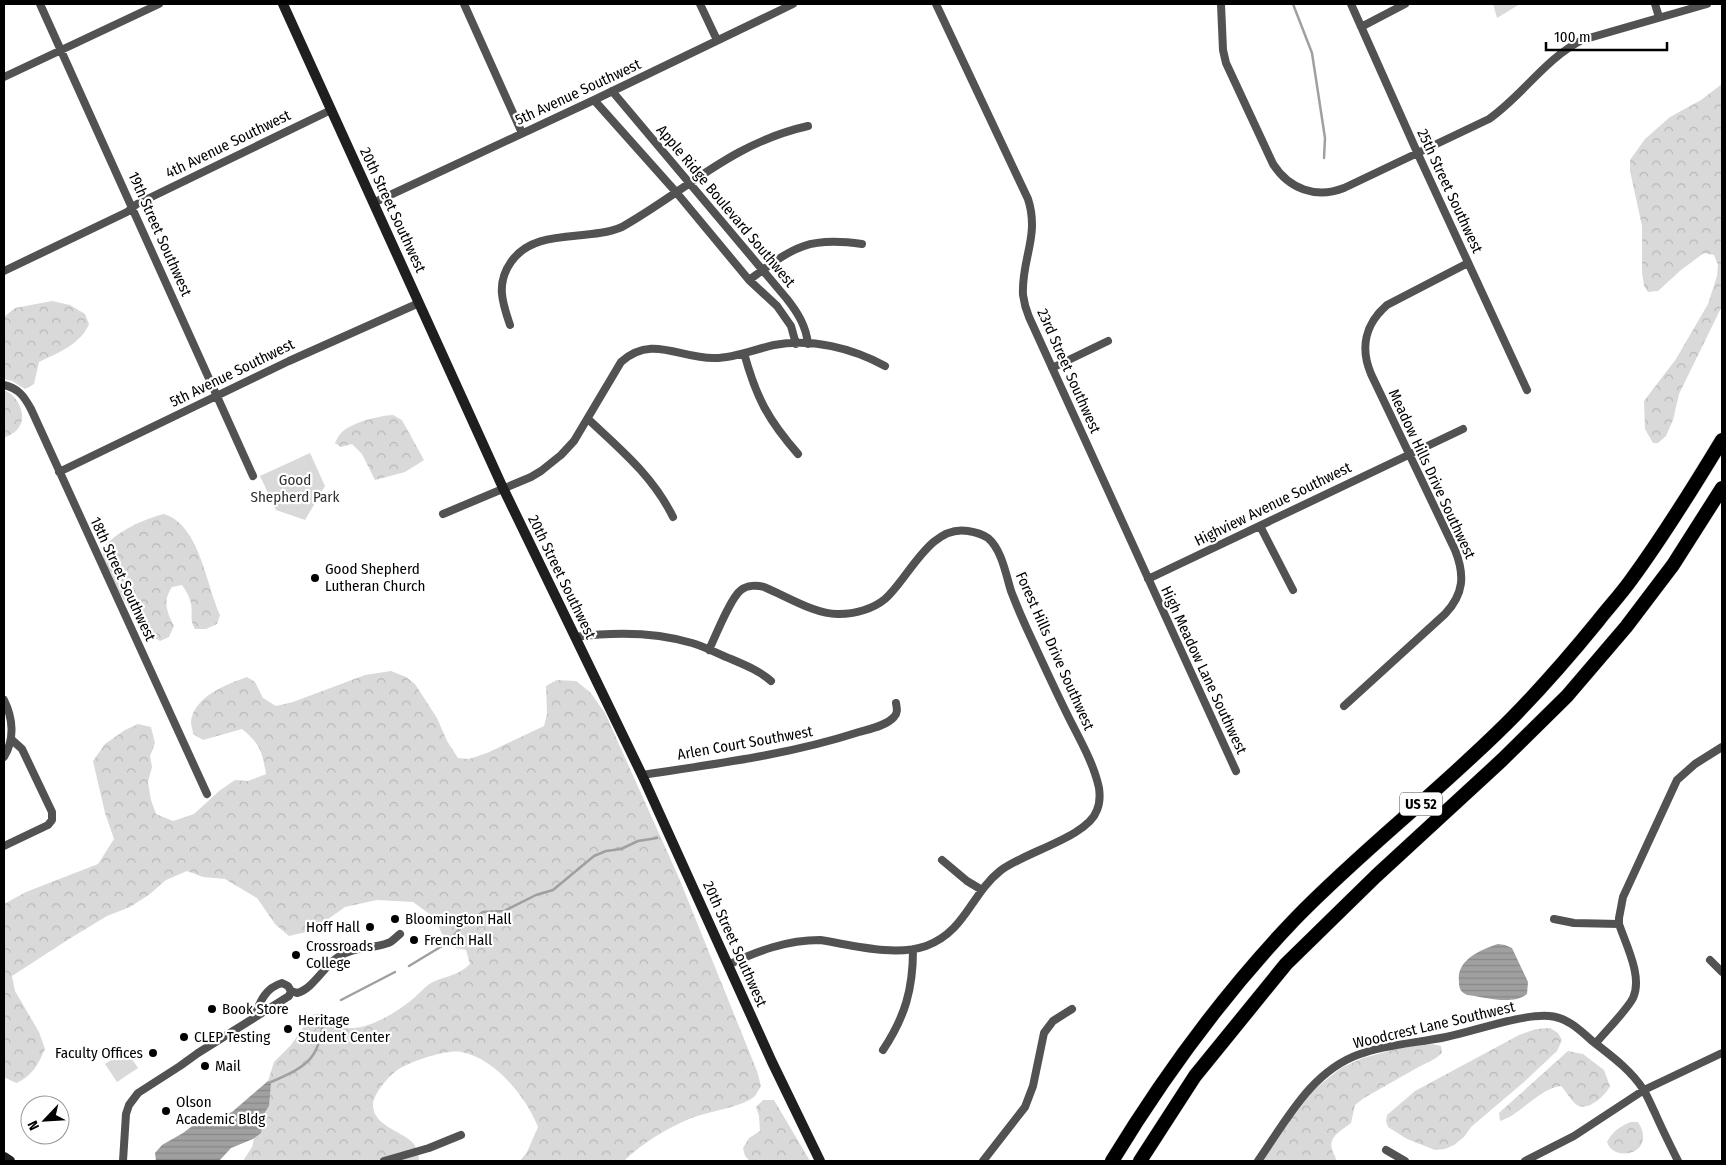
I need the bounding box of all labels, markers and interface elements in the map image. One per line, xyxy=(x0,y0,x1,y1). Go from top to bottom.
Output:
scale bar xyxy=(1546,20,1667,52)
text: 100 m xyxy=(1554,28,1591,46)
street label: 5th Avenue Southwest xyxy=(512,55,644,129)
street label: 4th Avenue Southwest xyxy=(163,106,293,182)
street label: Apple Ridge Boulevard Southwest xyxy=(653,121,799,291)
street label: 25th Street Southwest xyxy=(1413,126,1487,256)
street label: 20th Street Southwest xyxy=(356,145,430,275)
street label: 19th Street Southwest xyxy=(124,169,196,299)
street label: 23rd Street Southwest xyxy=(1033,306,1105,436)
street label: 5th Avenue Southwest xyxy=(167,335,297,411)
street label: Meadow Hills Drive Southwest xyxy=(1385,386,1479,562)
street label: Highview Avenue Southwest xyxy=(1192,458,1354,550)
park label: Good Shepherd Park xyxy=(250,471,340,506)
street label: 20th Street Southwest xyxy=(524,512,600,642)
street label: 18th Street Southwest xyxy=(86,514,160,644)
place label: Good Shepherd Lutheran Church xyxy=(325,560,425,595)
street label: Forest Hills Drive Southwest xyxy=(1012,569,1098,733)
marker: Good Shepherd Lutheran Church xyxy=(309,572,321,584)
street label: High Meadow Lane Southwest xyxy=(1157,583,1251,757)
street label: Arlen Court Southwest xyxy=(676,722,814,764)
road number: US 52 xyxy=(1400,792,1442,816)
street label: 20th Street Southwest xyxy=(699,878,771,1010)
place label: Bloomington Hall xyxy=(405,910,511,928)
marker: Bloomington Hall xyxy=(389,913,401,925)
place label: Hoff Hall xyxy=(306,918,360,936)
marker: Hoff Hall xyxy=(364,921,376,933)
place label: French Hall xyxy=(424,931,492,949)
marker: French Hall xyxy=(408,934,420,946)
place label: Crossroads College xyxy=(306,937,373,972)
marker: Crossroads College xyxy=(290,949,302,961)
street label: Woodcrest Lane Southwest xyxy=(1351,998,1517,1052)
place label: Book Store xyxy=(222,1000,289,1018)
marker: Book Store xyxy=(206,1003,218,1015)
place label: Heritage Student Center xyxy=(298,1011,391,1046)
marker: Heritage Student Center xyxy=(282,1023,294,1035)
place label: CLEP Testing xyxy=(194,1028,270,1046)
marker: CLEP Testing xyxy=(178,1031,190,1043)
place label: Faculty Offices xyxy=(55,1044,143,1062)
marker: Faculty Offices xyxy=(147,1047,159,1059)
place label: Mail xyxy=(215,1057,241,1075)
marker: Mail xyxy=(199,1060,211,1072)
place label: Olson Academic Bldg xyxy=(176,1093,265,1128)
north arrow xyxy=(20,1095,70,1145)
marker: Olson Academic Bldg xyxy=(160,1105,172,1117)
text: N xyxy=(24,1118,43,1133)

